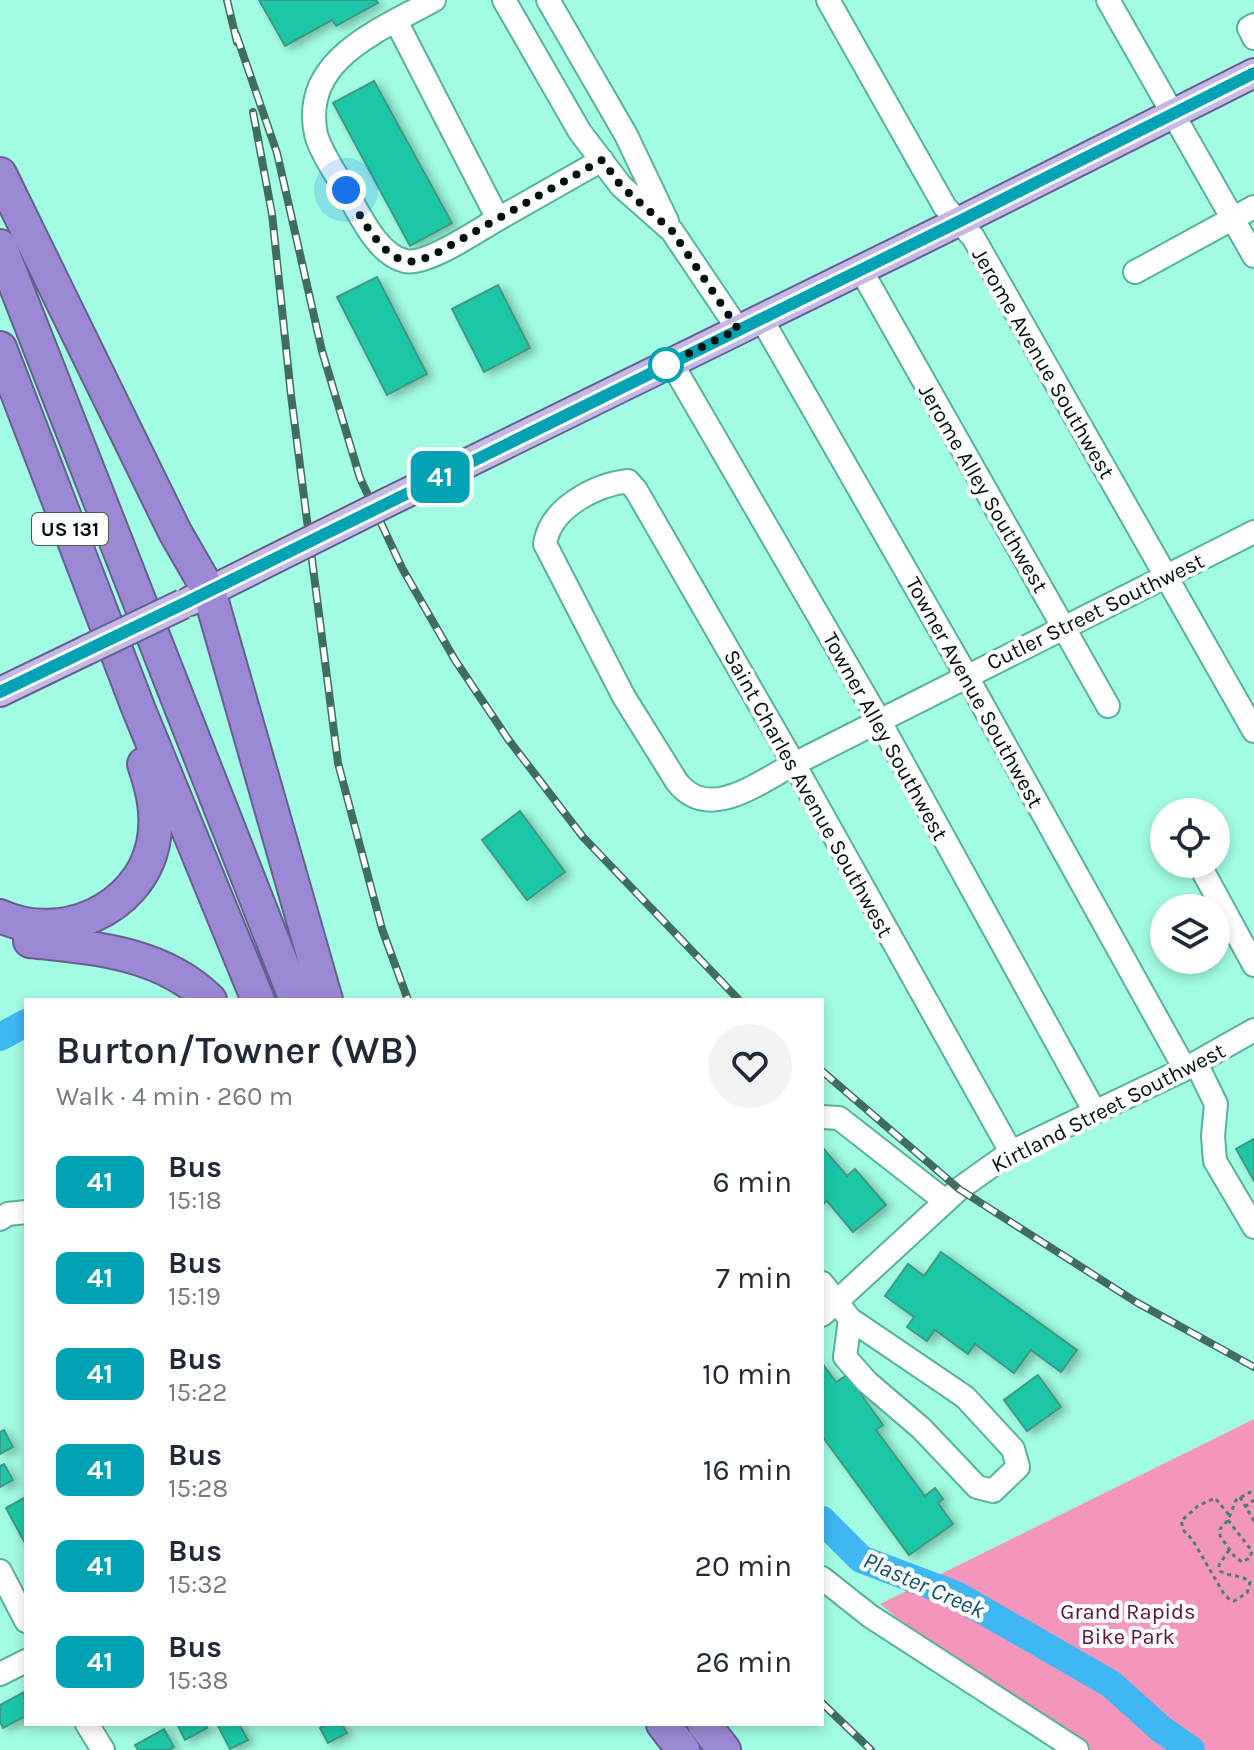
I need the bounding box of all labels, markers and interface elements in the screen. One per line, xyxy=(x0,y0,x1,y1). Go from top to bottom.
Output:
your location xyxy=(326,170,366,210)
street label: Jerome Avenue Southwest xyxy=(966,243,1120,484)
unlabelled marker xyxy=(649,348,683,382)
street label: Jerome Alley Southwest xyxy=(913,380,1053,597)
line badge: 41 xyxy=(404,451,476,503)
text: 41 xyxy=(427,460,453,493)
road number: US 131 xyxy=(32,513,108,545)
street label: Cutler Street Southwest xyxy=(983,548,1208,676)
street label: Towner Avenue Southwest xyxy=(900,573,1048,812)
street label: Towner Alley Southwest xyxy=(817,628,953,845)
street label: Saint Charles Avenue Southwest xyxy=(718,645,898,942)
map controls xyxy=(1150,798,1230,974)
button: locate xyxy=(1150,798,1230,878)
button: layers xyxy=(1150,894,1230,974)
button: heart xyxy=(708,1024,792,1108)
text: Burton/Towner (WB) xyxy=(56,1028,419,1073)
street label: Kirtland Street Southwest xyxy=(987,1038,1230,1178)
text: Walk · 4 min · 260 m xyxy=(56,1081,293,1112)
text: Bus xyxy=(168,1149,222,1185)
text: 6 min xyxy=(713,1164,792,1200)
text: 41 xyxy=(87,1165,113,1198)
text: 15:18 xyxy=(168,1185,222,1216)
text: Bus xyxy=(168,1245,222,1281)
text: 7 min xyxy=(716,1260,792,1296)
text: 41 xyxy=(87,1261,113,1294)
text: 15:19 xyxy=(168,1281,221,1312)
text: Bus xyxy=(168,1341,222,1377)
text: 10 min xyxy=(702,1356,792,1392)
text: 41 xyxy=(87,1357,113,1390)
text: 15:22 xyxy=(168,1377,227,1408)
text: Bus xyxy=(168,1437,222,1473)
text: 16 min xyxy=(703,1452,792,1488)
text: 41 xyxy=(87,1453,113,1486)
text: 15:28 xyxy=(168,1473,228,1504)
text: Bus xyxy=(168,1533,222,1569)
water label: Plaster Creek xyxy=(859,1546,990,1625)
text: 20 min xyxy=(695,1548,792,1584)
text: 41 xyxy=(87,1549,113,1582)
text: 15:32 xyxy=(168,1569,228,1600)
park label: Grand Rapids Bike Park xyxy=(1060,1599,1196,1650)
text: Bus xyxy=(168,1629,222,1665)
text: 26 min xyxy=(695,1644,792,1680)
text: 41 xyxy=(87,1645,113,1678)
text: 15:38 xyxy=(168,1665,229,1696)

